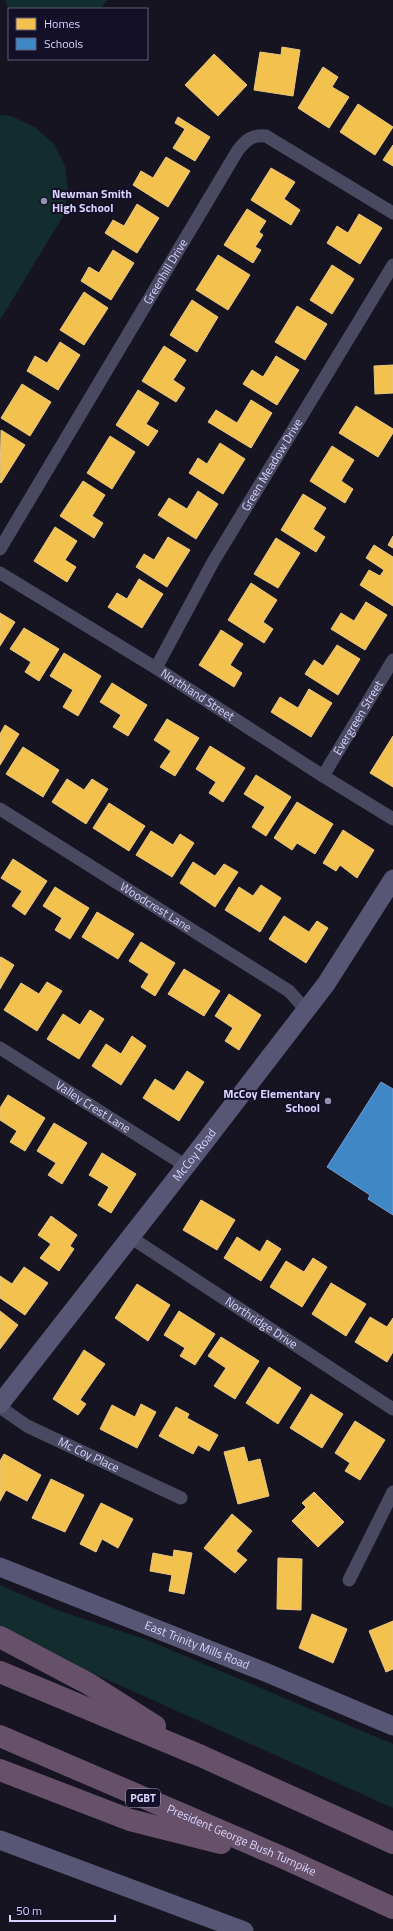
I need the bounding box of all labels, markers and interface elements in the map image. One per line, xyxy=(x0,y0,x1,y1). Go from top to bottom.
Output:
legend xyxy=(8,8,148,60)
text: Homes xyxy=(44,14,80,33)
text: Schools xyxy=(44,34,84,53)
place label: Newman Smith High School xyxy=(52,184,132,217)
marker: Newman Smith High School xyxy=(39,196,49,206)
street label: Greenhill Drive xyxy=(138,235,192,308)
street label: Green Meadow Drive xyxy=(236,415,307,515)
street label: Northland Street xyxy=(157,663,239,726)
street label: Evergreen Street xyxy=(328,676,388,759)
street label: Woodcrest Lane xyxy=(116,877,196,936)
street label: Valley Crest Lane xyxy=(52,1075,135,1138)
place label: McCoy Elementary School xyxy=(223,1084,320,1117)
marker: McCoy Elementary School xyxy=(323,1096,333,1106)
street label: McCoy Road xyxy=(167,1124,221,1185)
street label: Northridge Drive xyxy=(222,1292,302,1353)
street label: Mc Coy Place xyxy=(55,1432,123,1477)
street label: East Trinity Mills Road xyxy=(142,1615,253,1674)
road number: PGBT xyxy=(126,1789,160,1807)
street label: President George Bush Turnpike xyxy=(164,1799,320,1881)
scale bar xyxy=(10,1897,115,1923)
text: 50 m xyxy=(16,1901,42,1920)

